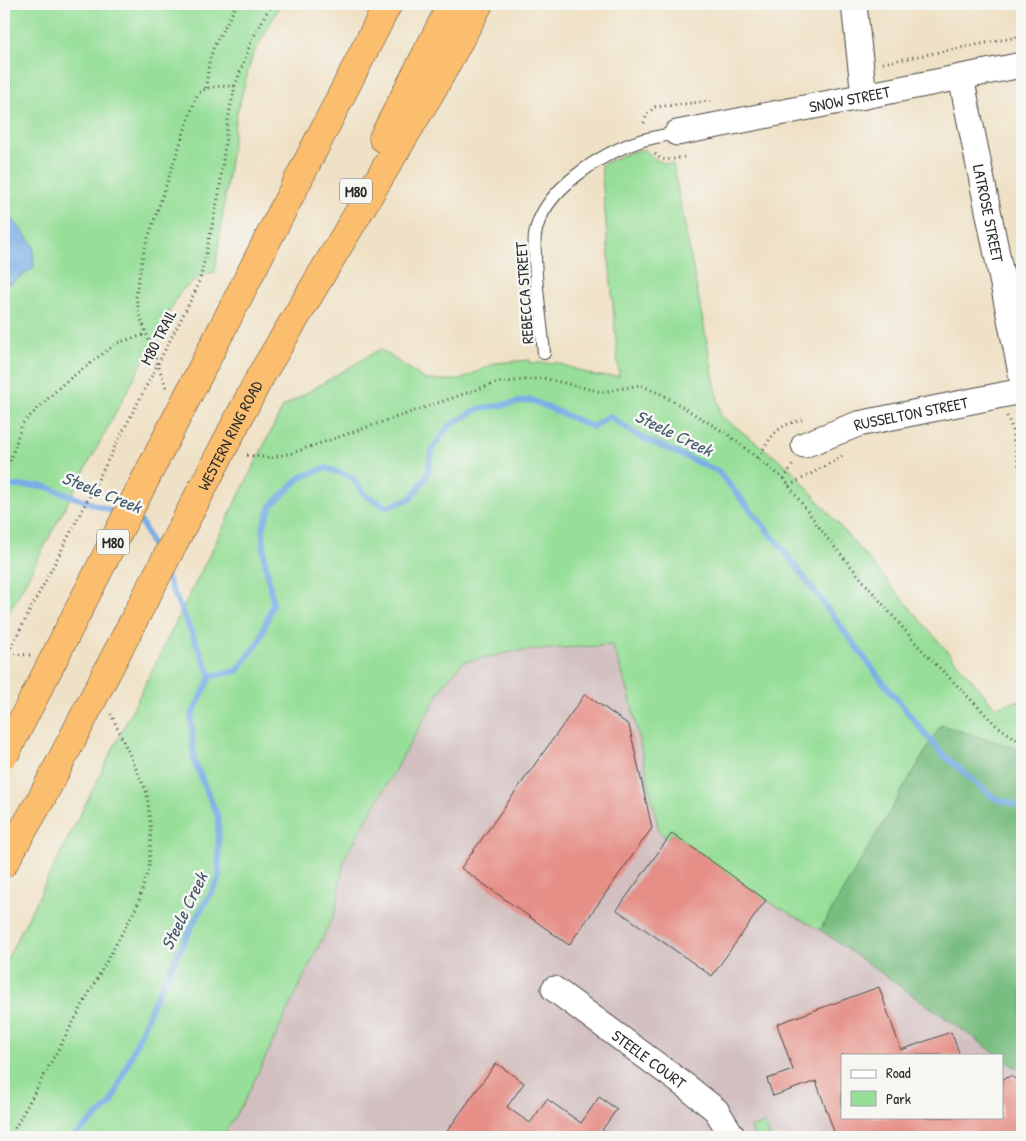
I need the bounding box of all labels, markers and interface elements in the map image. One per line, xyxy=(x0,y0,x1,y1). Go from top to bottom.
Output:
street label: SNOW STREET xyxy=(807,80,893,118)
street label: LATROSE STREET xyxy=(968,162,1009,265)
road number: M80 xyxy=(340,178,372,204)
street label: REBECCA STREET xyxy=(509,241,539,345)
street label: M80 TRAIL xyxy=(135,305,181,369)
street label: WESTERN RING ROAD xyxy=(192,376,268,494)
street label: RUSSELTON STREET xyxy=(850,391,971,436)
water label: Steele Creek xyxy=(631,403,718,463)
water label: Steele Creek xyxy=(59,465,147,520)
road number: M80 xyxy=(97,530,129,554)
water label: Steele Creek xyxy=(154,867,214,954)
street label: STEELE COURT xyxy=(607,1024,691,1094)
legend xyxy=(841,1054,1004,1118)
text: Road xyxy=(886,1062,911,1083)
text: Park xyxy=(886,1088,911,1109)

